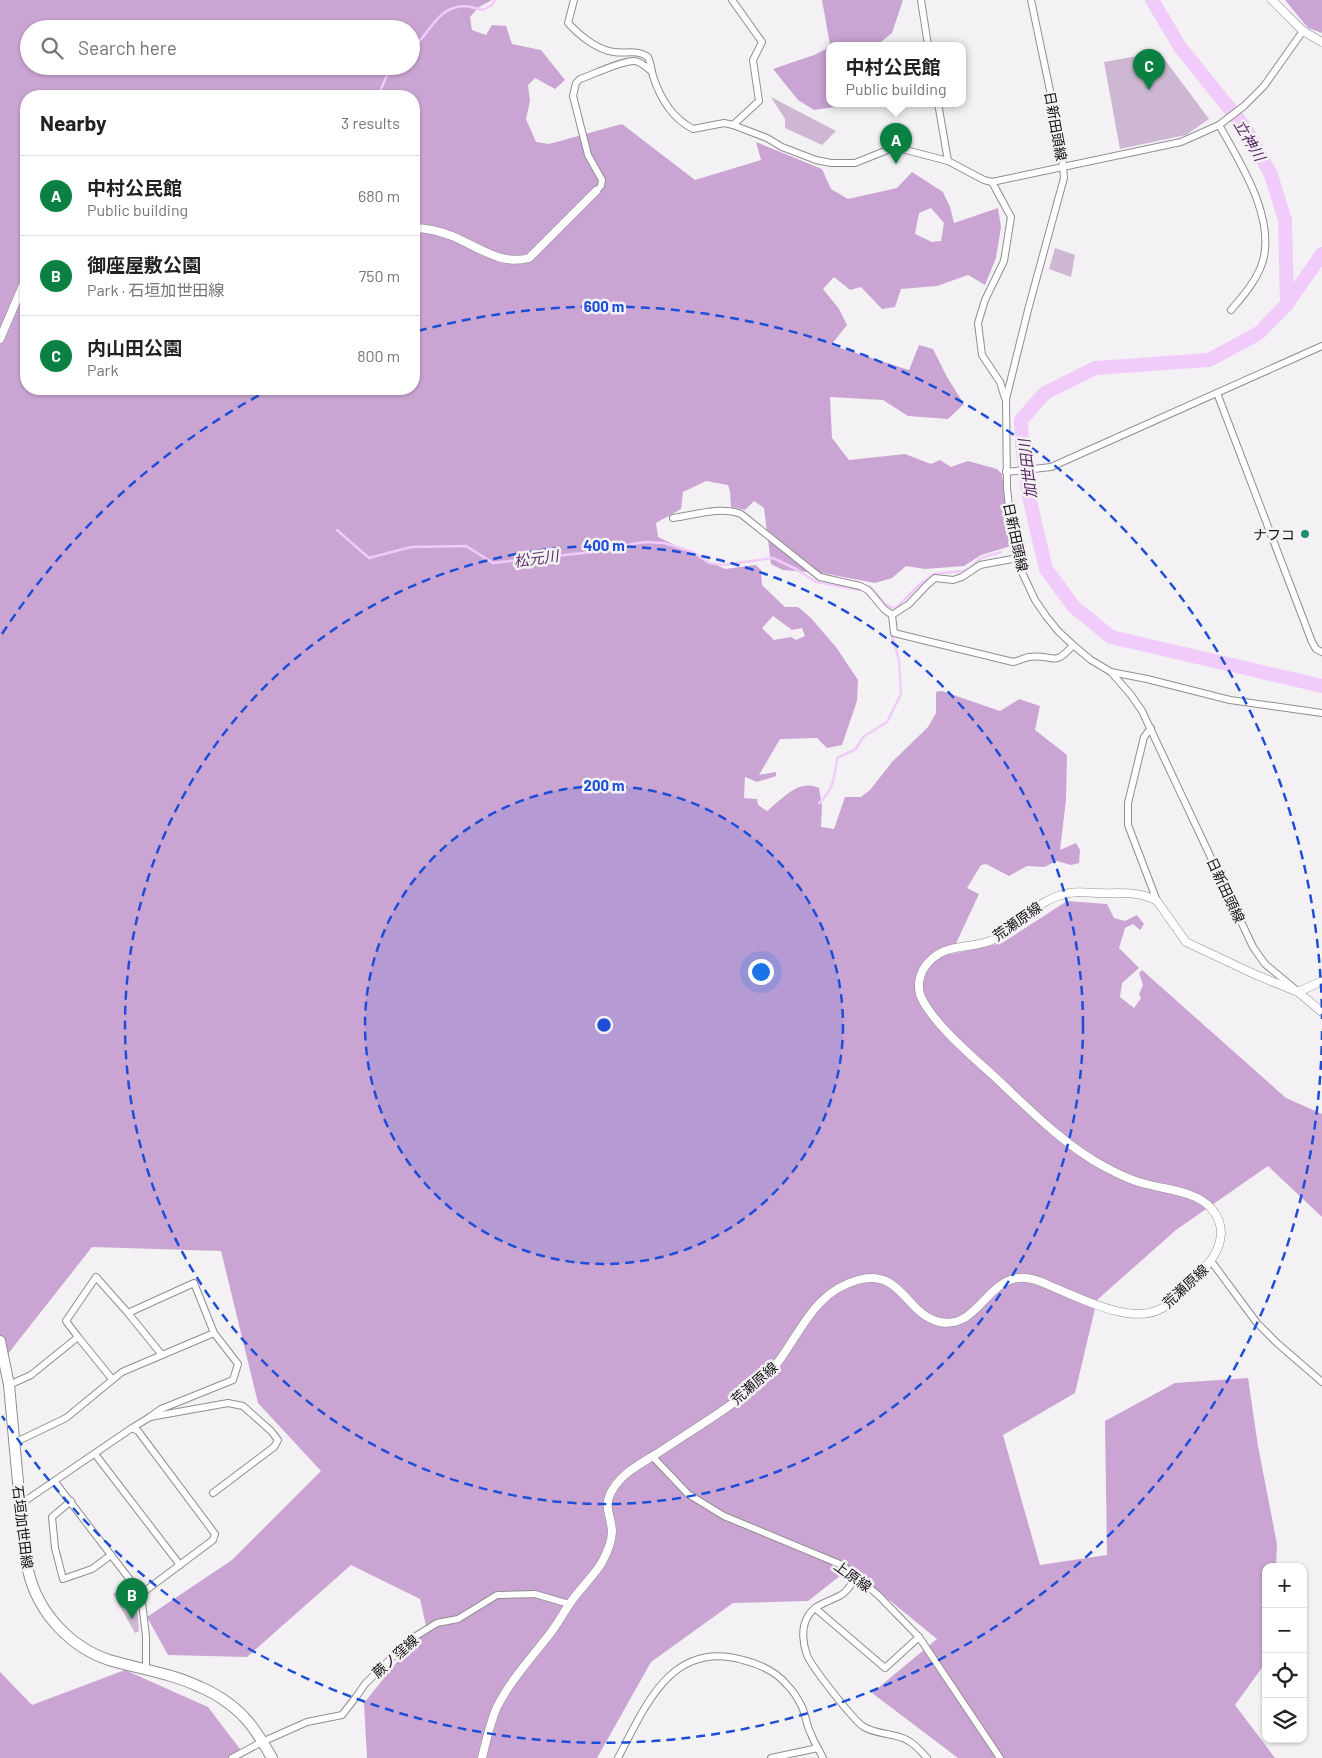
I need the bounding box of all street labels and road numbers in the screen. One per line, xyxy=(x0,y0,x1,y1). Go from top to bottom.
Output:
street label: 日新田頭線 xyxy=(1042,90,1070,162)
street label: 日新田頭線 xyxy=(1000,501,1032,573)
street label: 日新田頭線 xyxy=(1204,855,1248,925)
street label: 荒瀬原線 xyxy=(989,898,1045,944)
street label: 荒瀬原線 xyxy=(1159,1261,1211,1311)
street label: 荒瀬原線 xyxy=(727,1358,781,1408)
street label: 石垣加世田線 xyxy=(9,1484,37,1570)
street label: 上原線 xyxy=(831,1557,875,1595)
street label: 蕨ノ窪線 xyxy=(369,1631,421,1681)

